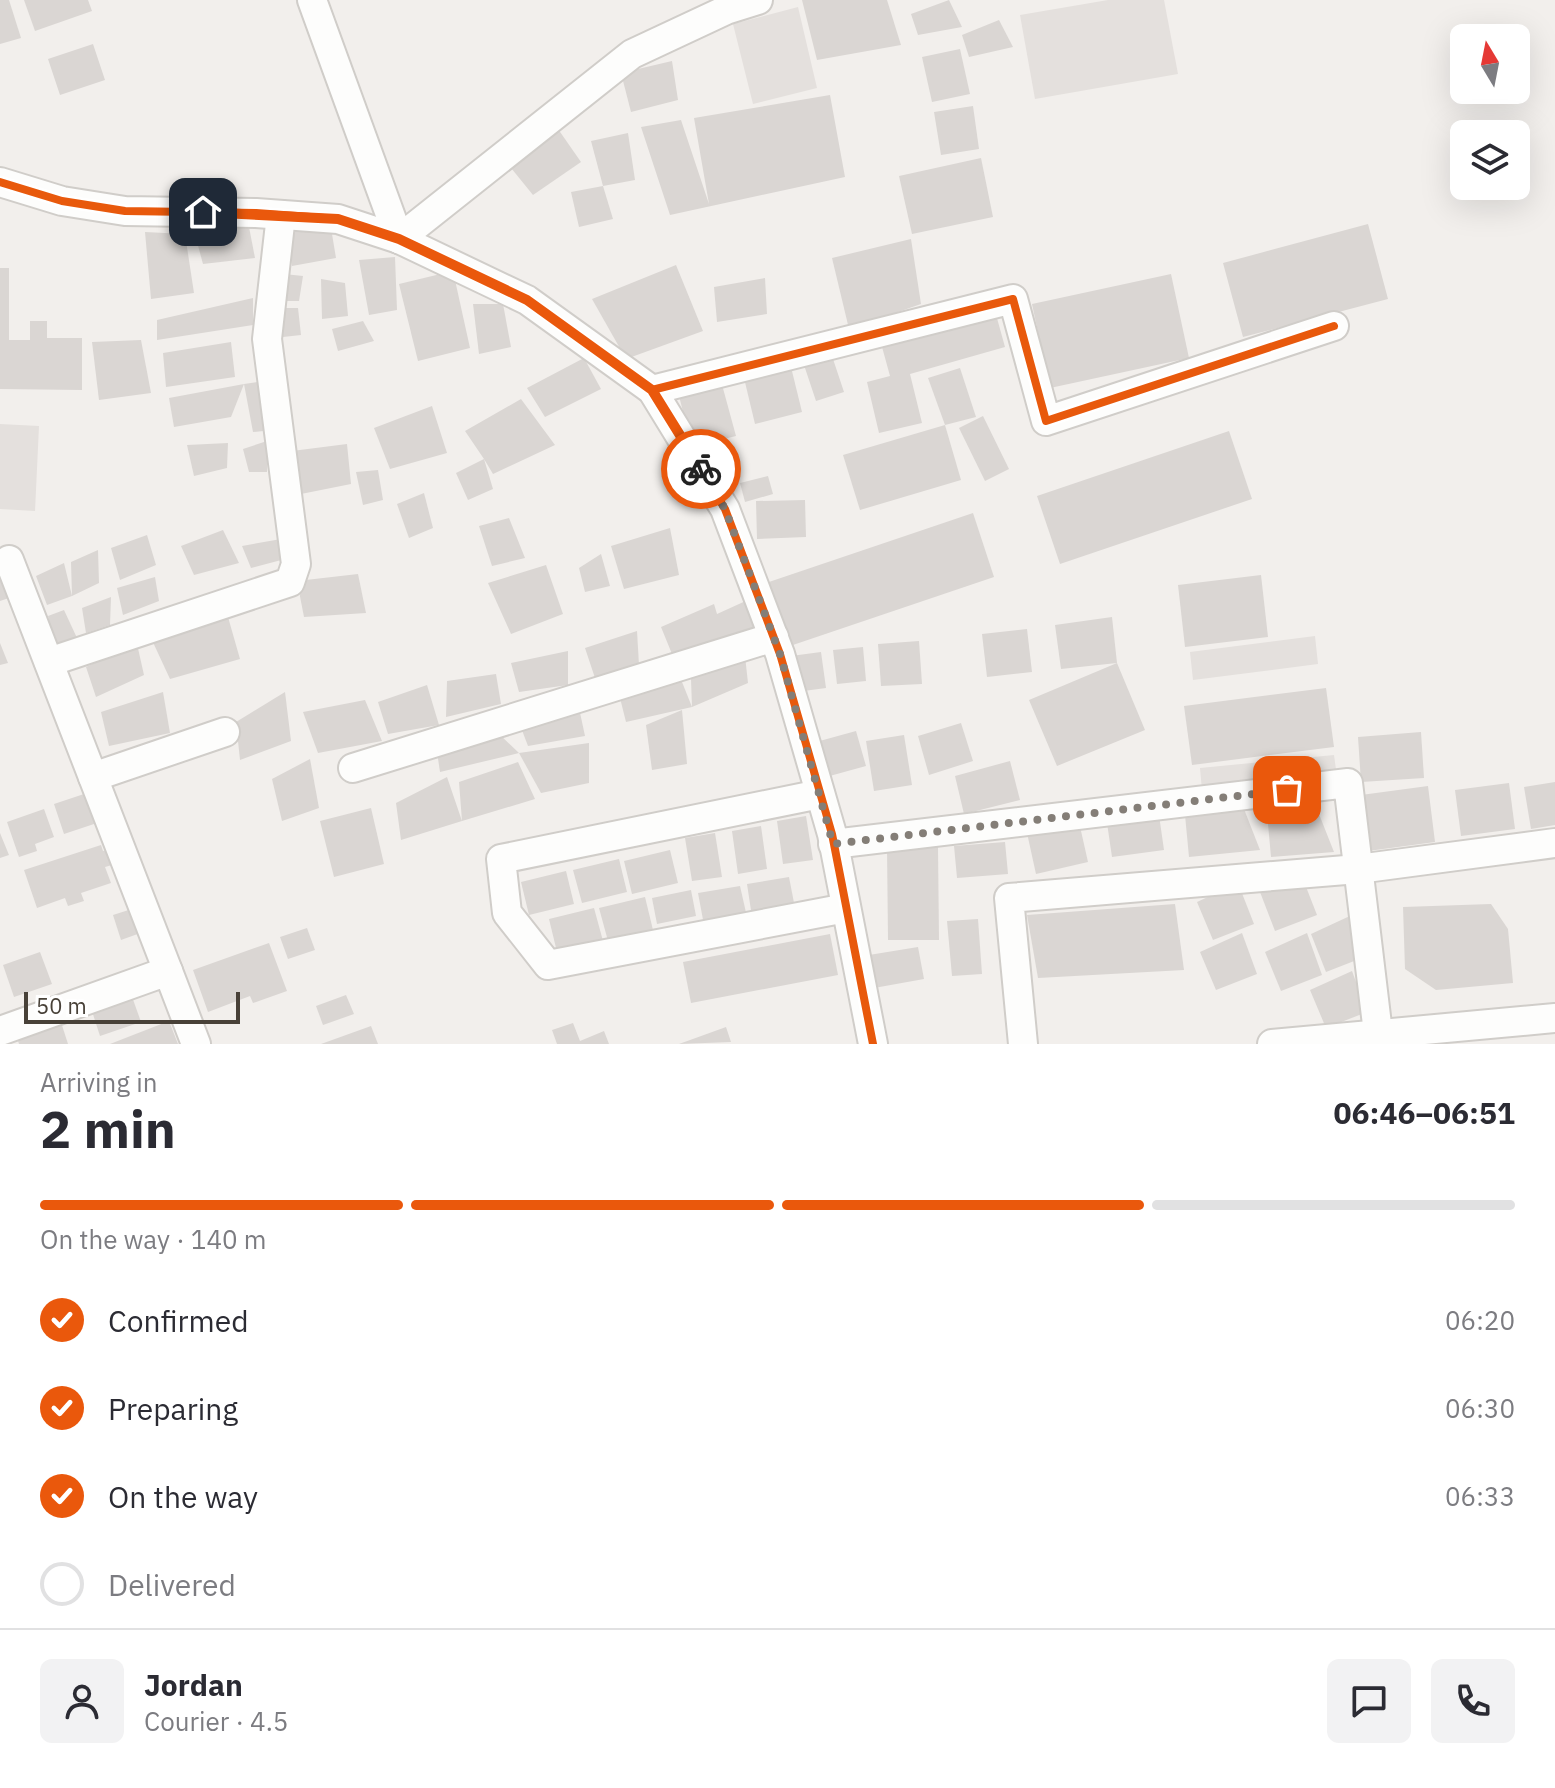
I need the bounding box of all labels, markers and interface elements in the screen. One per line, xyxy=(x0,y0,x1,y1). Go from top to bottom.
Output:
north arrow xyxy=(1450,24,1530,104)
map controls xyxy=(1450,24,1530,200)
button: layers xyxy=(1450,120,1530,200)
pin xyxy=(169,178,237,246)
icon: home xyxy=(181,190,225,234)
courier xyxy=(661,429,741,509)
icon: bike xyxy=(679,447,723,491)
pin xyxy=(1253,756,1321,824)
icon: bag xyxy=(1265,768,1309,812)
scale bar xyxy=(24,988,240,1024)
text: 50 m xyxy=(36,991,87,1020)
text: Arriving in xyxy=(40,1065,157,1099)
text: 06:46–06:51 xyxy=(1334,1093,1515,1132)
text: 2 min xyxy=(40,1095,176,1162)
text: On the way · 140 m xyxy=(40,1222,266,1256)
icon: check xyxy=(40,1298,84,1342)
text: Confirmed xyxy=(108,1301,249,1340)
text: 06:20 xyxy=(1445,1303,1515,1337)
icon: check xyxy=(40,1386,84,1430)
text: Preparing xyxy=(108,1389,238,1428)
text: 06:30 xyxy=(1445,1391,1515,1425)
icon: check xyxy=(40,1474,84,1518)
text: On the way xyxy=(108,1477,258,1516)
text: 06:33 xyxy=(1445,1479,1515,1513)
text: Delivered xyxy=(108,1565,236,1604)
button: person xyxy=(40,1659,124,1743)
button: chat xyxy=(1327,1659,1411,1743)
button: phone xyxy=(1431,1659,1515,1743)
text: Jordan xyxy=(144,1665,243,1704)
text: Courier · 4.5 xyxy=(144,1704,288,1738)

